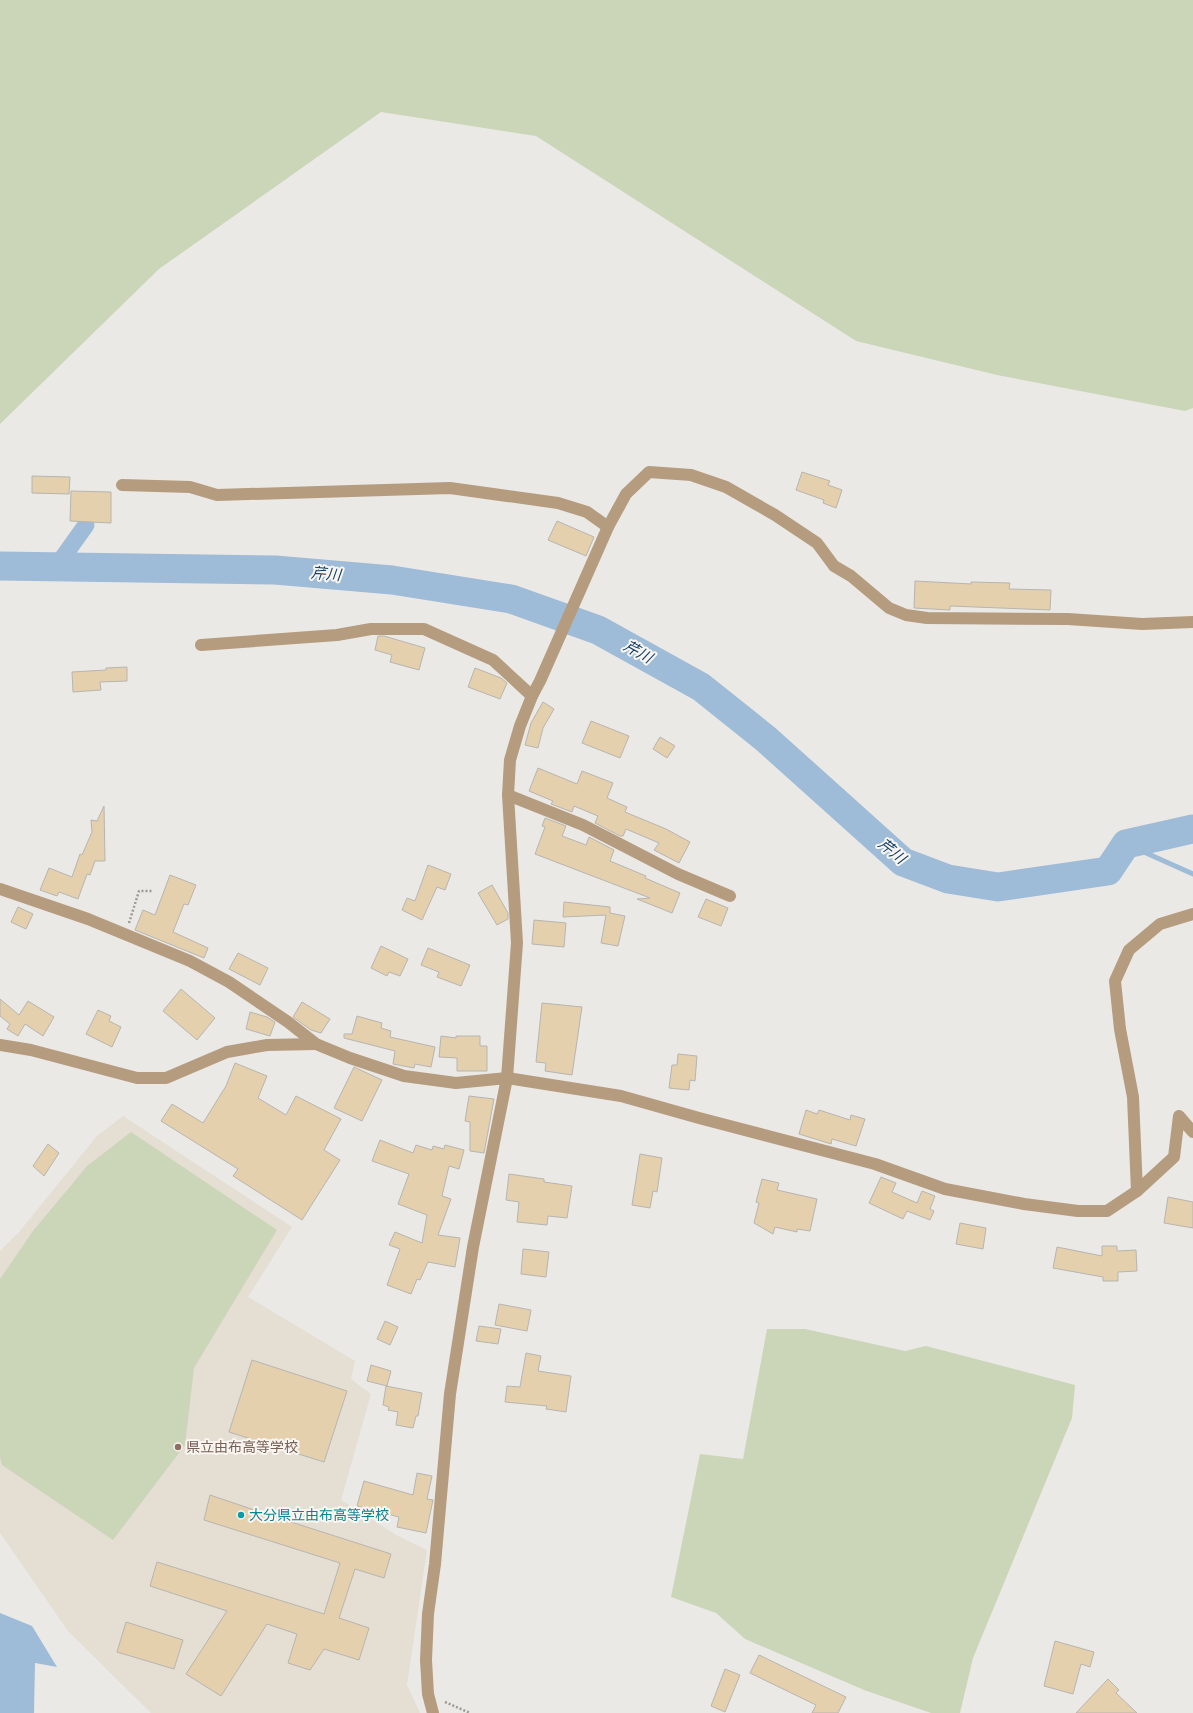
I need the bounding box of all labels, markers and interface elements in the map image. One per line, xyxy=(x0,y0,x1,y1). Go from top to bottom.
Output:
water label: 芹川 xyxy=(310,564,344,583)
water label: 芹川 xyxy=(621,637,657,667)
water label: 芹川 xyxy=(875,835,911,868)
place label: 県立由布高等学校 xyxy=(186,1439,298,1455)
marker: 県立由布高等学校 xyxy=(173,1442,183,1452)
place label: 大分県立由布高等学校 xyxy=(249,1507,389,1523)
marker: 大分県立由布高等学校 xyxy=(236,1510,246,1520)

